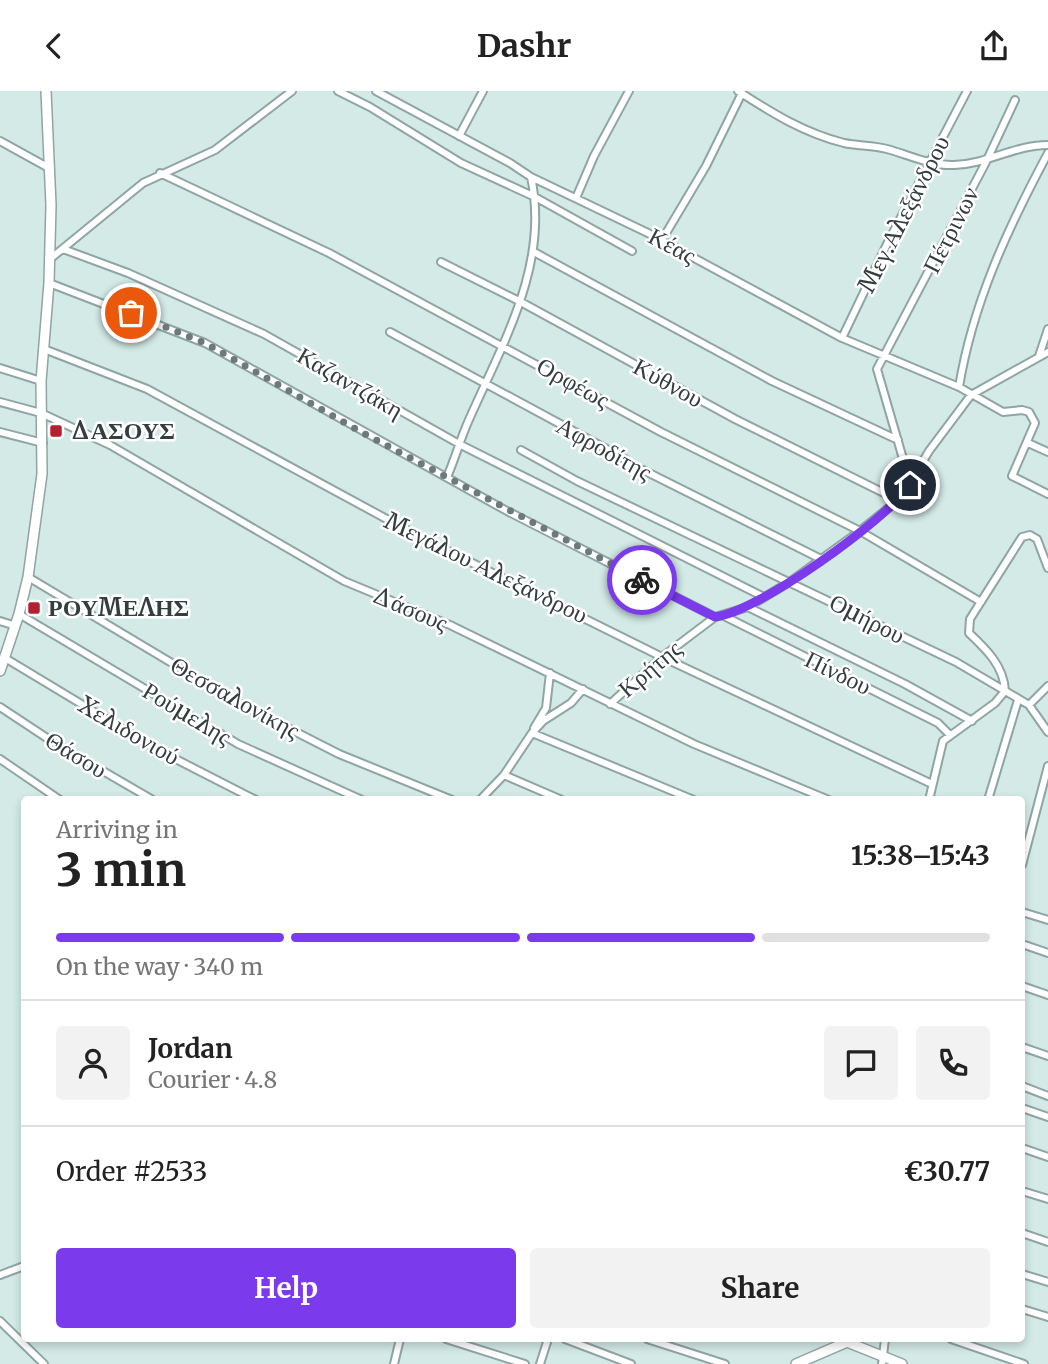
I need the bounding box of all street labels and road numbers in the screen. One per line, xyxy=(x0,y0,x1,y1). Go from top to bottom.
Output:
street label: Μεγ.Αλεξάνδρου xyxy=(851,130,956,298)
street label: Πέτρινων xyxy=(916,181,986,278)
street label: Κέας xyxy=(643,220,702,271)
street label: Καζαντζάκη xyxy=(292,340,409,425)
street label: Ορφέως xyxy=(531,350,616,415)
street label: Κύθνου xyxy=(628,351,709,414)
street label: Αφροδίτης xyxy=(551,410,658,488)
street label: Μεγάλου Αλεξάνδρου xyxy=(379,505,593,630)
street label: Δάσους xyxy=(368,579,453,638)
street label: Ομήρου xyxy=(824,586,910,651)
street label: Κρήτης xyxy=(612,633,688,704)
street label: Πίνδου xyxy=(800,643,876,702)
street label: Θεσσαλονίκης xyxy=(165,649,306,746)
street label: Ρούμελης xyxy=(137,675,238,752)
street label: Χελιδονιού xyxy=(73,689,186,772)
street label: Θάσου xyxy=(40,724,113,785)

